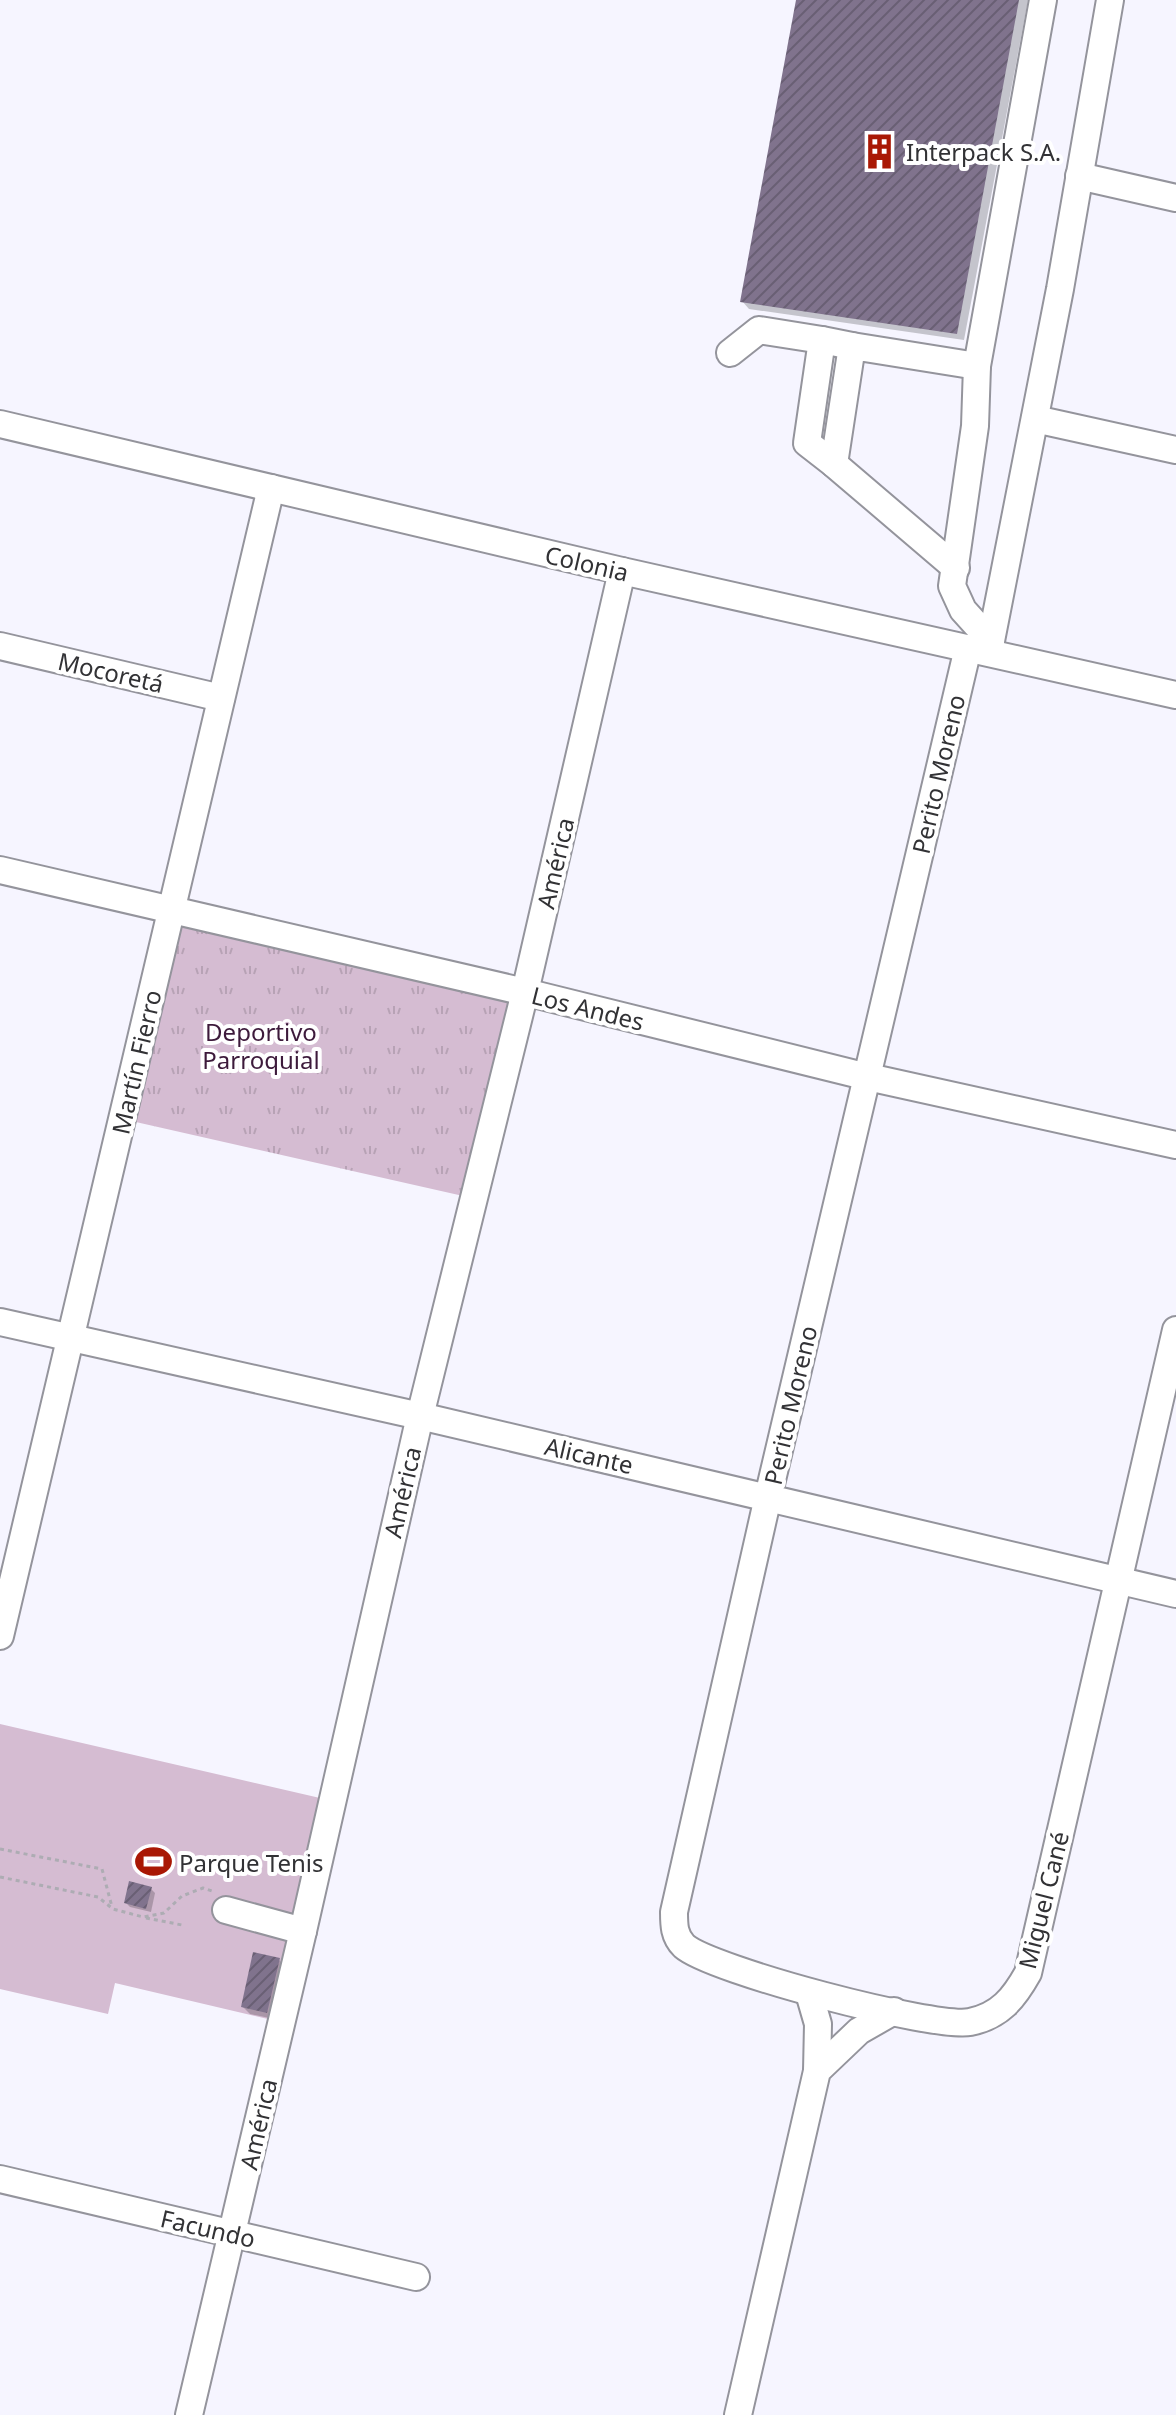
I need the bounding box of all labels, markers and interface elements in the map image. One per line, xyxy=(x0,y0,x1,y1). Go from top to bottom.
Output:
building icon: Interpack S.A. xyxy=(861,132,899,170)
place label: Interpack S.A. xyxy=(906,135,1061,168)
street label: Colonia xyxy=(542,537,632,589)
street label: Mocoretá xyxy=(55,644,167,700)
street label: Perito Moreno xyxy=(904,691,972,857)
street label: América xyxy=(529,814,581,912)
street label: Los Andes xyxy=(528,978,648,1038)
street label: Martín Fierro xyxy=(103,987,169,1137)
park label: Deportivo Parroquial xyxy=(202,1015,320,1076)
street label: Perito Moreno xyxy=(756,1322,824,1488)
street label: Alicante xyxy=(542,1429,636,1481)
street label: América xyxy=(376,1443,428,1541)
street label: Miguel Cané xyxy=(1010,1828,1076,1972)
sports icon: Parque Tenis xyxy=(134,1843,172,1881)
place label: Parque Tenis xyxy=(179,1846,324,1879)
street label: América xyxy=(232,2075,284,2173)
street label: Facundo xyxy=(157,2201,259,2255)

